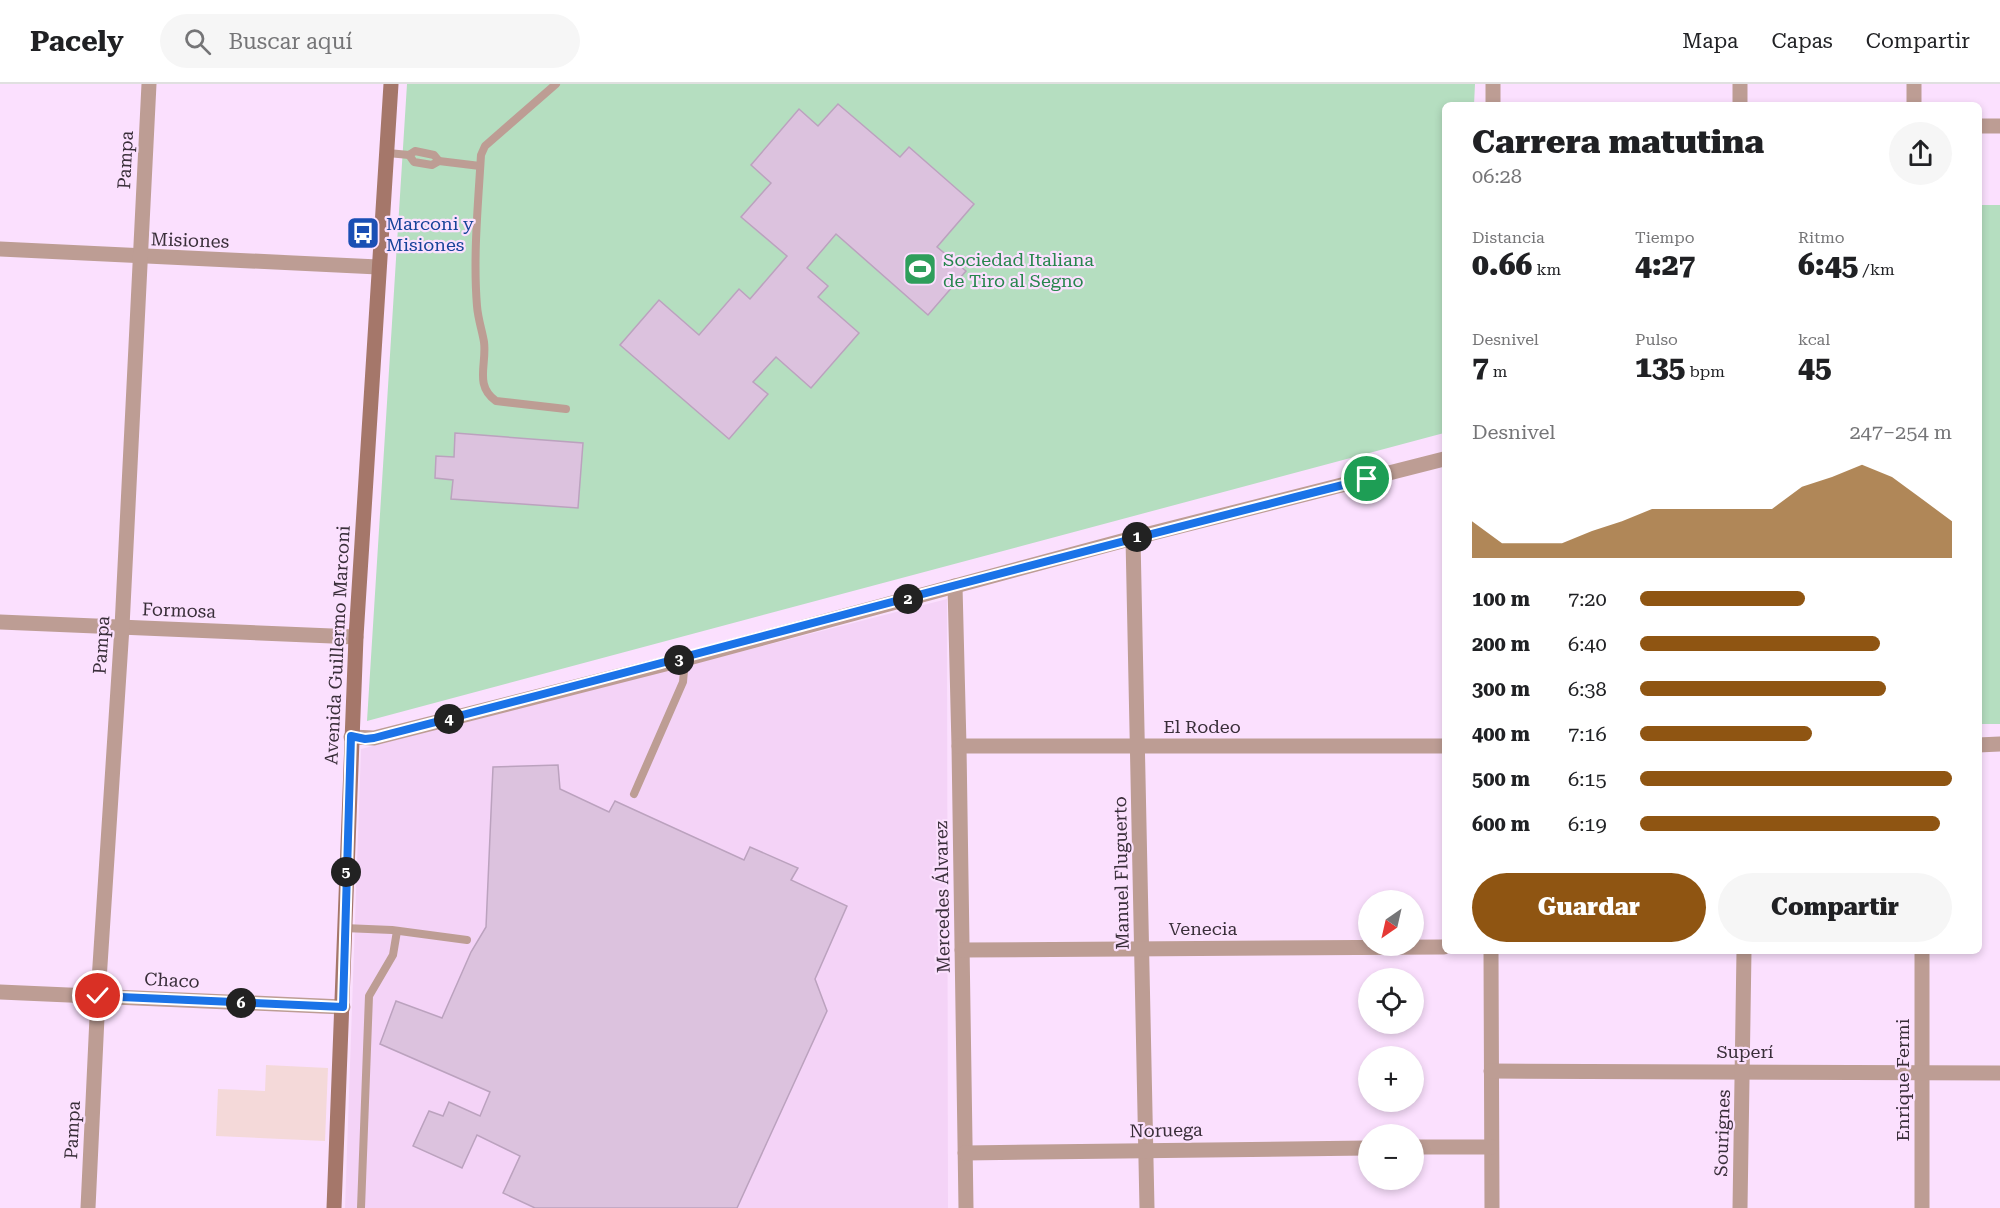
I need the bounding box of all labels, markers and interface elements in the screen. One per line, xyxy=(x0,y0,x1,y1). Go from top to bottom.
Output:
search box xyxy=(160,14,580,68)
text: Pacely xyxy=(30,25,124,58)
icon: search xyxy=(181,25,214,58)
text: Buscar aquí xyxy=(229,29,352,54)
text: Mapa xyxy=(1682,29,1738,53)
text: Capas xyxy=(1771,29,1833,53)
text: Compartir xyxy=(1866,29,1970,53)
text: Carrera matutina xyxy=(1472,122,1764,161)
button: share xyxy=(1889,122,1952,185)
street label: Pampa xyxy=(113,130,137,190)
text: 06:28 xyxy=(1472,164,1522,188)
place label: Marconi y Misiones xyxy=(386,213,474,255)
bus stop icon: Marconi y Misiones xyxy=(345,215,381,251)
street label: Misiones xyxy=(150,228,230,252)
text: Distancia xyxy=(1472,228,1545,247)
text: Tiempo xyxy=(1635,228,1694,247)
text: Ritmo xyxy=(1798,228,1845,247)
text: 0.66 xyxy=(1472,247,1532,282)
text: 4:27 xyxy=(1635,247,1695,282)
text: 6:45 xyxy=(1798,247,1858,282)
place label: Sociedad Italiana de Tiro al Segno xyxy=(943,249,1094,291)
sports icon: Sociedad Italiana de Tiro al Segno xyxy=(902,251,938,287)
text: km xyxy=(1532,260,1561,279)
text: /km xyxy=(1858,260,1895,279)
text: Desnivel xyxy=(1472,330,1539,349)
text: Pulso xyxy=(1635,330,1678,349)
text: kcal xyxy=(1798,330,1830,349)
text: 7 xyxy=(1472,349,1489,384)
text: 135 xyxy=(1635,349,1685,384)
text: 45 xyxy=(1798,349,1832,384)
text: m xyxy=(1489,362,1507,381)
text: bpm xyxy=(1685,362,1725,381)
text: Desnivel xyxy=(1472,420,1555,444)
text: 247–254 m xyxy=(1849,420,1952,444)
pin xyxy=(1341,453,1392,504)
icon: arrive xyxy=(1350,462,1383,495)
pin: 1 xyxy=(1122,522,1152,552)
street label: Avenida Guillermo Marconi xyxy=(320,525,354,765)
text: 1 xyxy=(1133,527,1141,546)
pin: 2 xyxy=(893,584,923,614)
text: 100 m xyxy=(1472,587,1530,611)
text: 7:20 xyxy=(1568,587,1607,611)
text: 2 xyxy=(904,589,912,608)
street label: Formosa xyxy=(142,598,217,622)
street label: Pampa xyxy=(88,615,114,675)
text: 200 m xyxy=(1472,632,1530,656)
text: 6:40 xyxy=(1568,632,1607,656)
pin: 3 xyxy=(664,645,694,675)
text: 3 xyxy=(675,650,683,669)
text: 300 m xyxy=(1472,677,1530,701)
text: 6:38 xyxy=(1568,677,1607,701)
pin: 4 xyxy=(434,704,464,734)
text: 4 xyxy=(445,709,453,728)
street label: El Rodeo xyxy=(1163,716,1241,737)
text: 400 m xyxy=(1472,722,1530,746)
text: 7:16 xyxy=(1568,722,1607,746)
text: 500 m xyxy=(1472,767,1530,791)
text: 6:15 xyxy=(1568,767,1607,791)
street label: Manuel Fluguerto xyxy=(1109,796,1133,950)
text: 600 m xyxy=(1472,812,1530,836)
text: 6:19 xyxy=(1568,812,1607,836)
street label: Mercedes Álvarez xyxy=(930,820,954,973)
pin: 5 xyxy=(331,857,361,887)
text: 5 xyxy=(342,862,350,881)
button: Guardar xyxy=(1472,873,1706,942)
button: Compartir xyxy=(1718,873,1952,942)
north arrow xyxy=(1358,890,1424,956)
map controls xyxy=(1358,890,1424,1190)
street label: Venecia xyxy=(1169,918,1238,939)
street label: Chaco xyxy=(144,968,200,992)
button: locate xyxy=(1358,968,1424,1034)
pin xyxy=(72,970,123,1021)
icon: check xyxy=(81,979,114,1012)
pin: 6 xyxy=(226,988,256,1018)
text: 6 xyxy=(237,993,245,1012)
street label: Enrique Fermi xyxy=(1892,1018,1913,1141)
street label: Superí xyxy=(1716,1041,1774,1062)
button: + xyxy=(1358,1046,1424,1112)
street label: Sourignes xyxy=(1710,1089,1734,1177)
street label: Pampa xyxy=(60,1100,84,1160)
street label: Noruega xyxy=(1129,1119,1203,1141)
button: − xyxy=(1358,1124,1424,1190)

